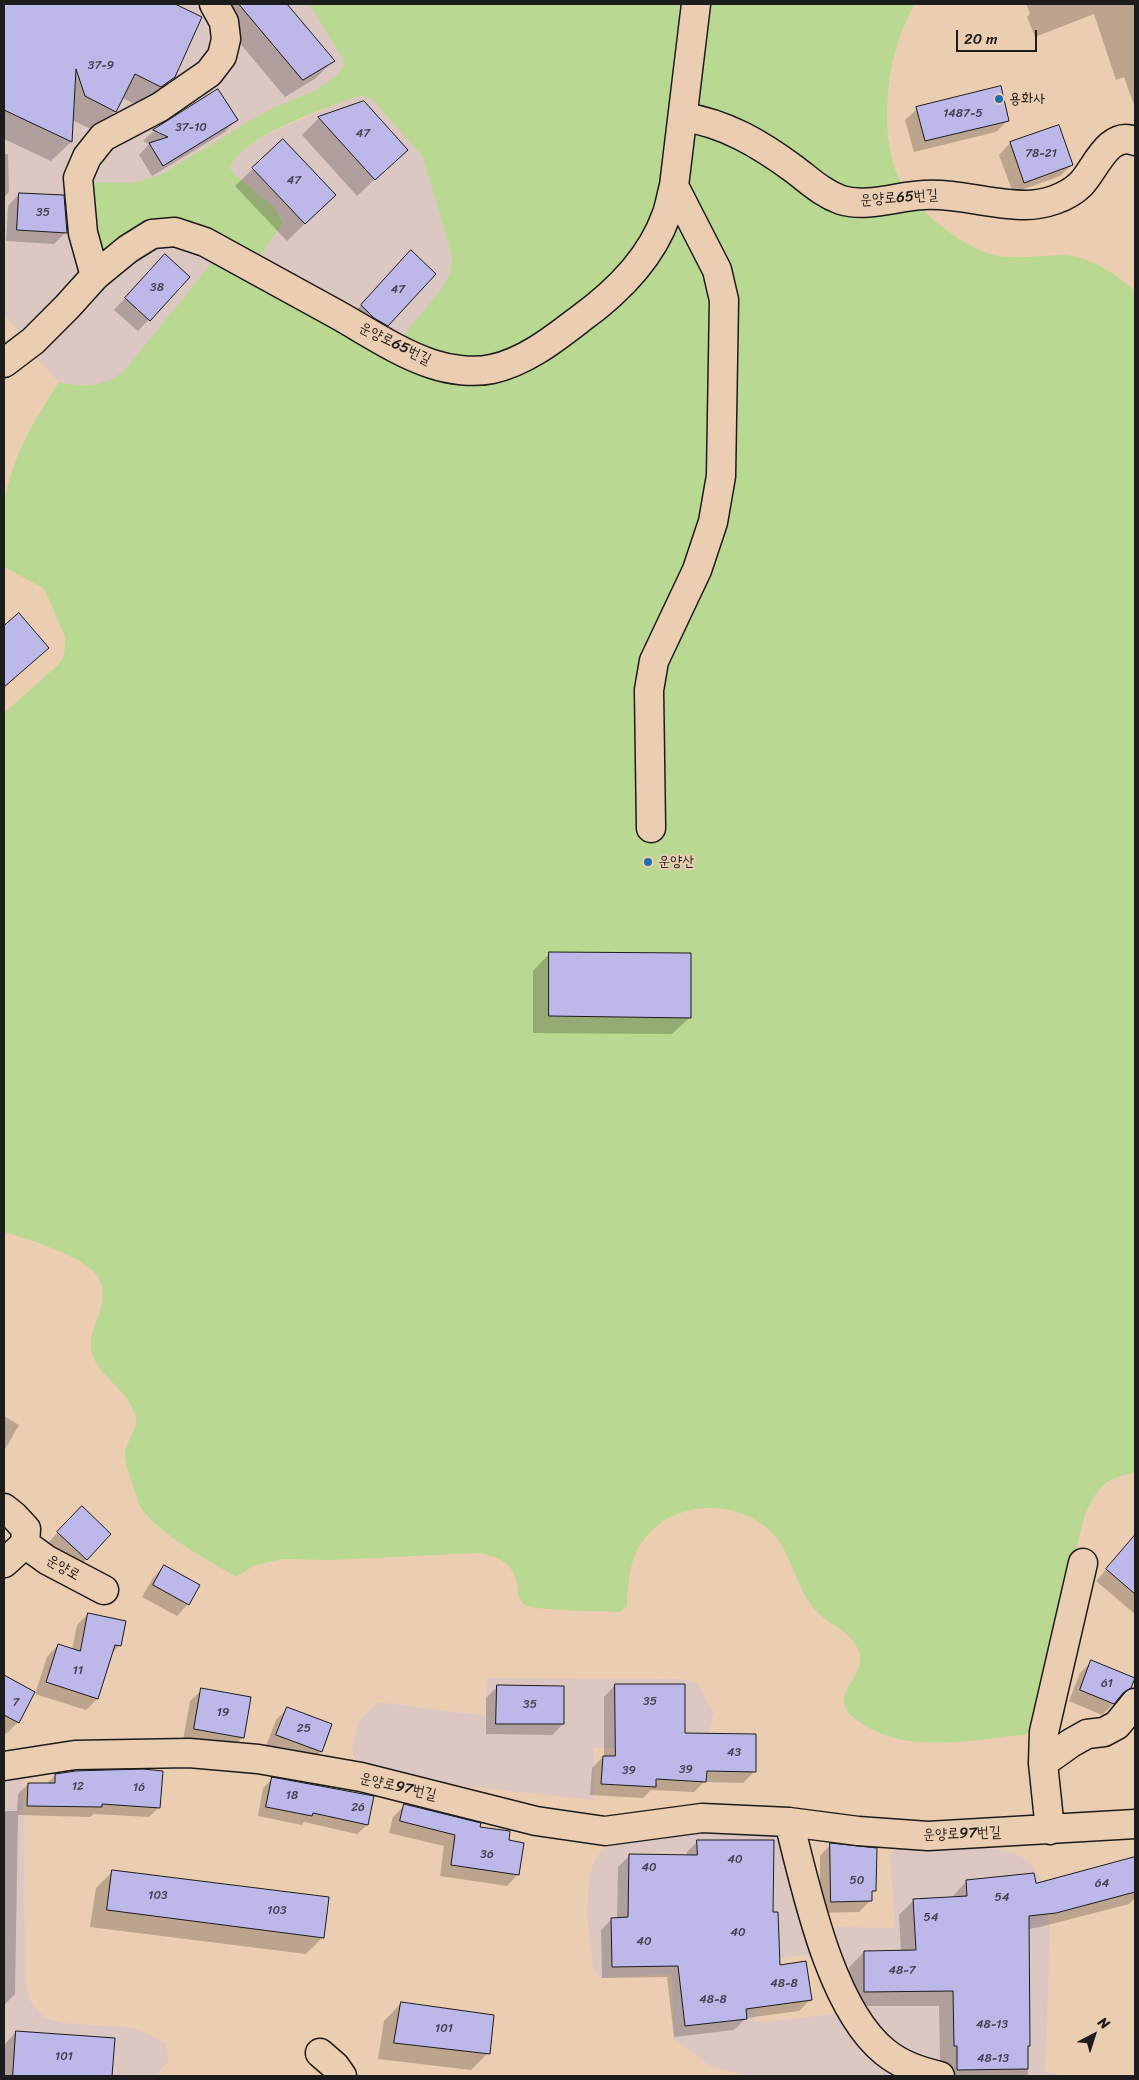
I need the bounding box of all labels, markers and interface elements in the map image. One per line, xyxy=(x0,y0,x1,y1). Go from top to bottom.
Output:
scale bar xyxy=(959,20,1040,52)
text: 20 m xyxy=(964,26,998,52)
house number: 37-9 xyxy=(88,59,114,73)
place label: 용화사 xyxy=(1009,90,1045,108)
marker: 용화사 xyxy=(993,93,1005,105)
house number: 1487-5 xyxy=(943,107,983,121)
house number: 37-10 xyxy=(175,121,207,135)
house number: 47 xyxy=(356,127,370,141)
house number: 78-21 xyxy=(1025,147,1057,161)
house number: 47 xyxy=(287,174,301,188)
street label: 운양로65번길 xyxy=(859,186,939,210)
house number: 35 xyxy=(36,206,50,220)
house number: 38 xyxy=(150,281,164,295)
house number: 47 xyxy=(391,283,405,297)
street label: 운양로65번길 xyxy=(356,319,434,369)
place label: 운양산 xyxy=(658,853,694,871)
marker: 운양산 xyxy=(642,856,654,868)
street label: 운양로 xyxy=(43,1551,83,1585)
house number: 11 xyxy=(73,1664,83,1678)
house number: 61 xyxy=(1101,1677,1113,1691)
house number: 35 xyxy=(643,1695,657,1709)
house number: 7 xyxy=(13,1696,19,1710)
house number: 35 xyxy=(523,1698,537,1712)
house number: 19 xyxy=(217,1706,229,1720)
house number: 25 xyxy=(297,1722,311,1736)
house number: 43 xyxy=(727,1746,741,1760)
house number: 39 xyxy=(679,1763,693,1777)
house number: 39 xyxy=(622,1764,636,1778)
street label: 운양로97번길 xyxy=(358,1769,438,1805)
house number: 12 xyxy=(72,1780,84,1794)
house number: 16 xyxy=(133,1781,145,1795)
house number: 18 xyxy=(286,1789,298,1803)
house number: 26 xyxy=(351,1801,365,1815)
street label: 운양로97번길 xyxy=(923,1824,1001,1844)
house number: 36 xyxy=(480,1848,494,1862)
house number: 40 xyxy=(727,1853,743,1867)
house number: 40 xyxy=(641,1861,657,1875)
house number: 50 xyxy=(850,1874,864,1888)
house number: 64 xyxy=(1095,1877,1109,1891)
house number: 103 xyxy=(148,1889,168,1903)
house number: 54 xyxy=(995,1891,1009,1905)
house number: 103 xyxy=(267,1904,287,1918)
house number: 54 xyxy=(924,1911,938,1925)
house number: 40 xyxy=(730,1926,746,1940)
house number: 40 xyxy=(636,1935,652,1949)
house number: 48-7 xyxy=(888,1964,916,1978)
house number: 48-8 xyxy=(770,1977,798,1991)
house number: 48-8 xyxy=(699,1993,727,2007)
north arrow xyxy=(1069,2010,1119,2060)
text: N xyxy=(1092,2010,1116,2036)
house number: 48-13 xyxy=(976,2018,1008,2032)
house number: 101 xyxy=(435,2022,453,2036)
house number: 101 xyxy=(55,2050,73,2064)
house number: 48-13 xyxy=(977,2052,1009,2066)

